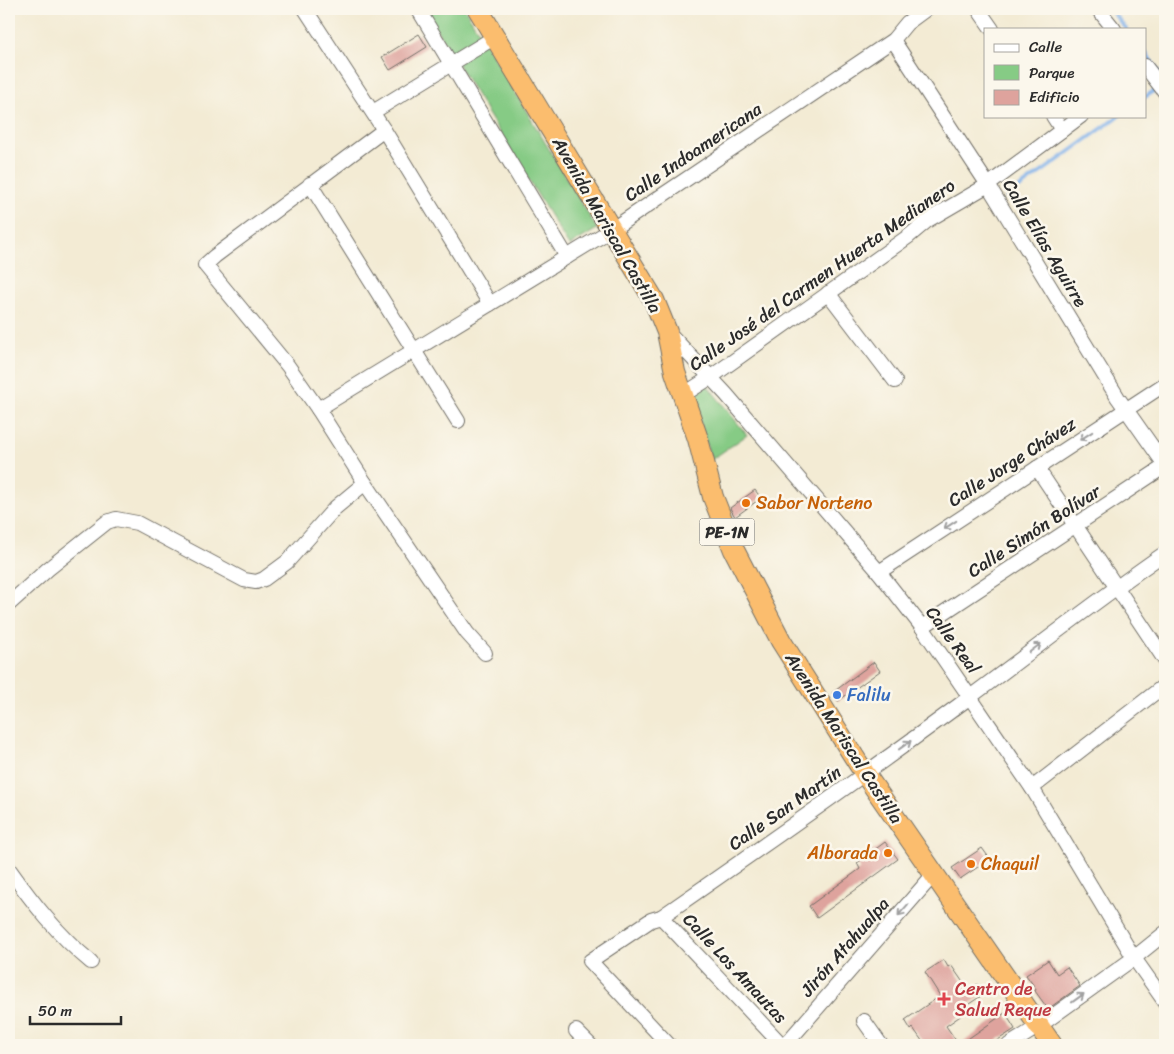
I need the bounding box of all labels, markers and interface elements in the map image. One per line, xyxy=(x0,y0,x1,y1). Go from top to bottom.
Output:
legend xyxy=(984,28,1146,118)
text: Calle xyxy=(1029,34,1062,60)
text: Parque xyxy=(1029,60,1074,86)
text: Edificio xyxy=(1029,84,1080,110)
street label: Calle Indoamericana xyxy=(617,93,769,210)
street label: Avenida Mariscal Castilla xyxy=(543,130,671,319)
street label: Calle José del Carmen Huerta Medianero xyxy=(682,170,962,380)
street label: Calle Elías Aguirre xyxy=(994,172,1096,314)
street label: Calle Jorge Chávez xyxy=(941,408,1083,516)
one-way arrow xyxy=(1079,431,1093,441)
street label: Calle Simón Bolívar xyxy=(961,475,1108,586)
place label: Sabor Norteno xyxy=(756,487,872,519)
marker: Sabor Norteno xyxy=(740,497,752,509)
road number: PE-1N xyxy=(700,518,754,546)
one-way arrow xyxy=(943,520,957,531)
street label: Calle Real xyxy=(917,599,989,682)
one-way arrow xyxy=(1028,643,1041,654)
street label: Avenida Mariscal Castilla xyxy=(776,645,912,830)
place label: Falilu xyxy=(847,679,891,711)
marker: Falilu xyxy=(831,689,843,701)
one-way arrow xyxy=(898,740,912,750)
street label: Calle San Martín xyxy=(721,757,849,859)
place label: Alborada xyxy=(806,837,878,869)
marker: Alborada xyxy=(882,847,894,859)
place label: Chaquil xyxy=(981,848,1040,880)
marker: Chaquil xyxy=(965,858,977,870)
street label: Jirón Atahualpa xyxy=(792,890,898,1005)
one-way arrow xyxy=(897,904,908,917)
street label: Calle Los Amautas xyxy=(675,905,796,1031)
place label: Centro de Salud Reque xyxy=(955,973,1052,1026)
marker: Centro de Salud Reque xyxy=(937,992,951,1006)
one-way arrow xyxy=(1071,993,1085,1003)
scale bar xyxy=(30,994,121,1026)
text: 50 m xyxy=(38,998,73,1024)

